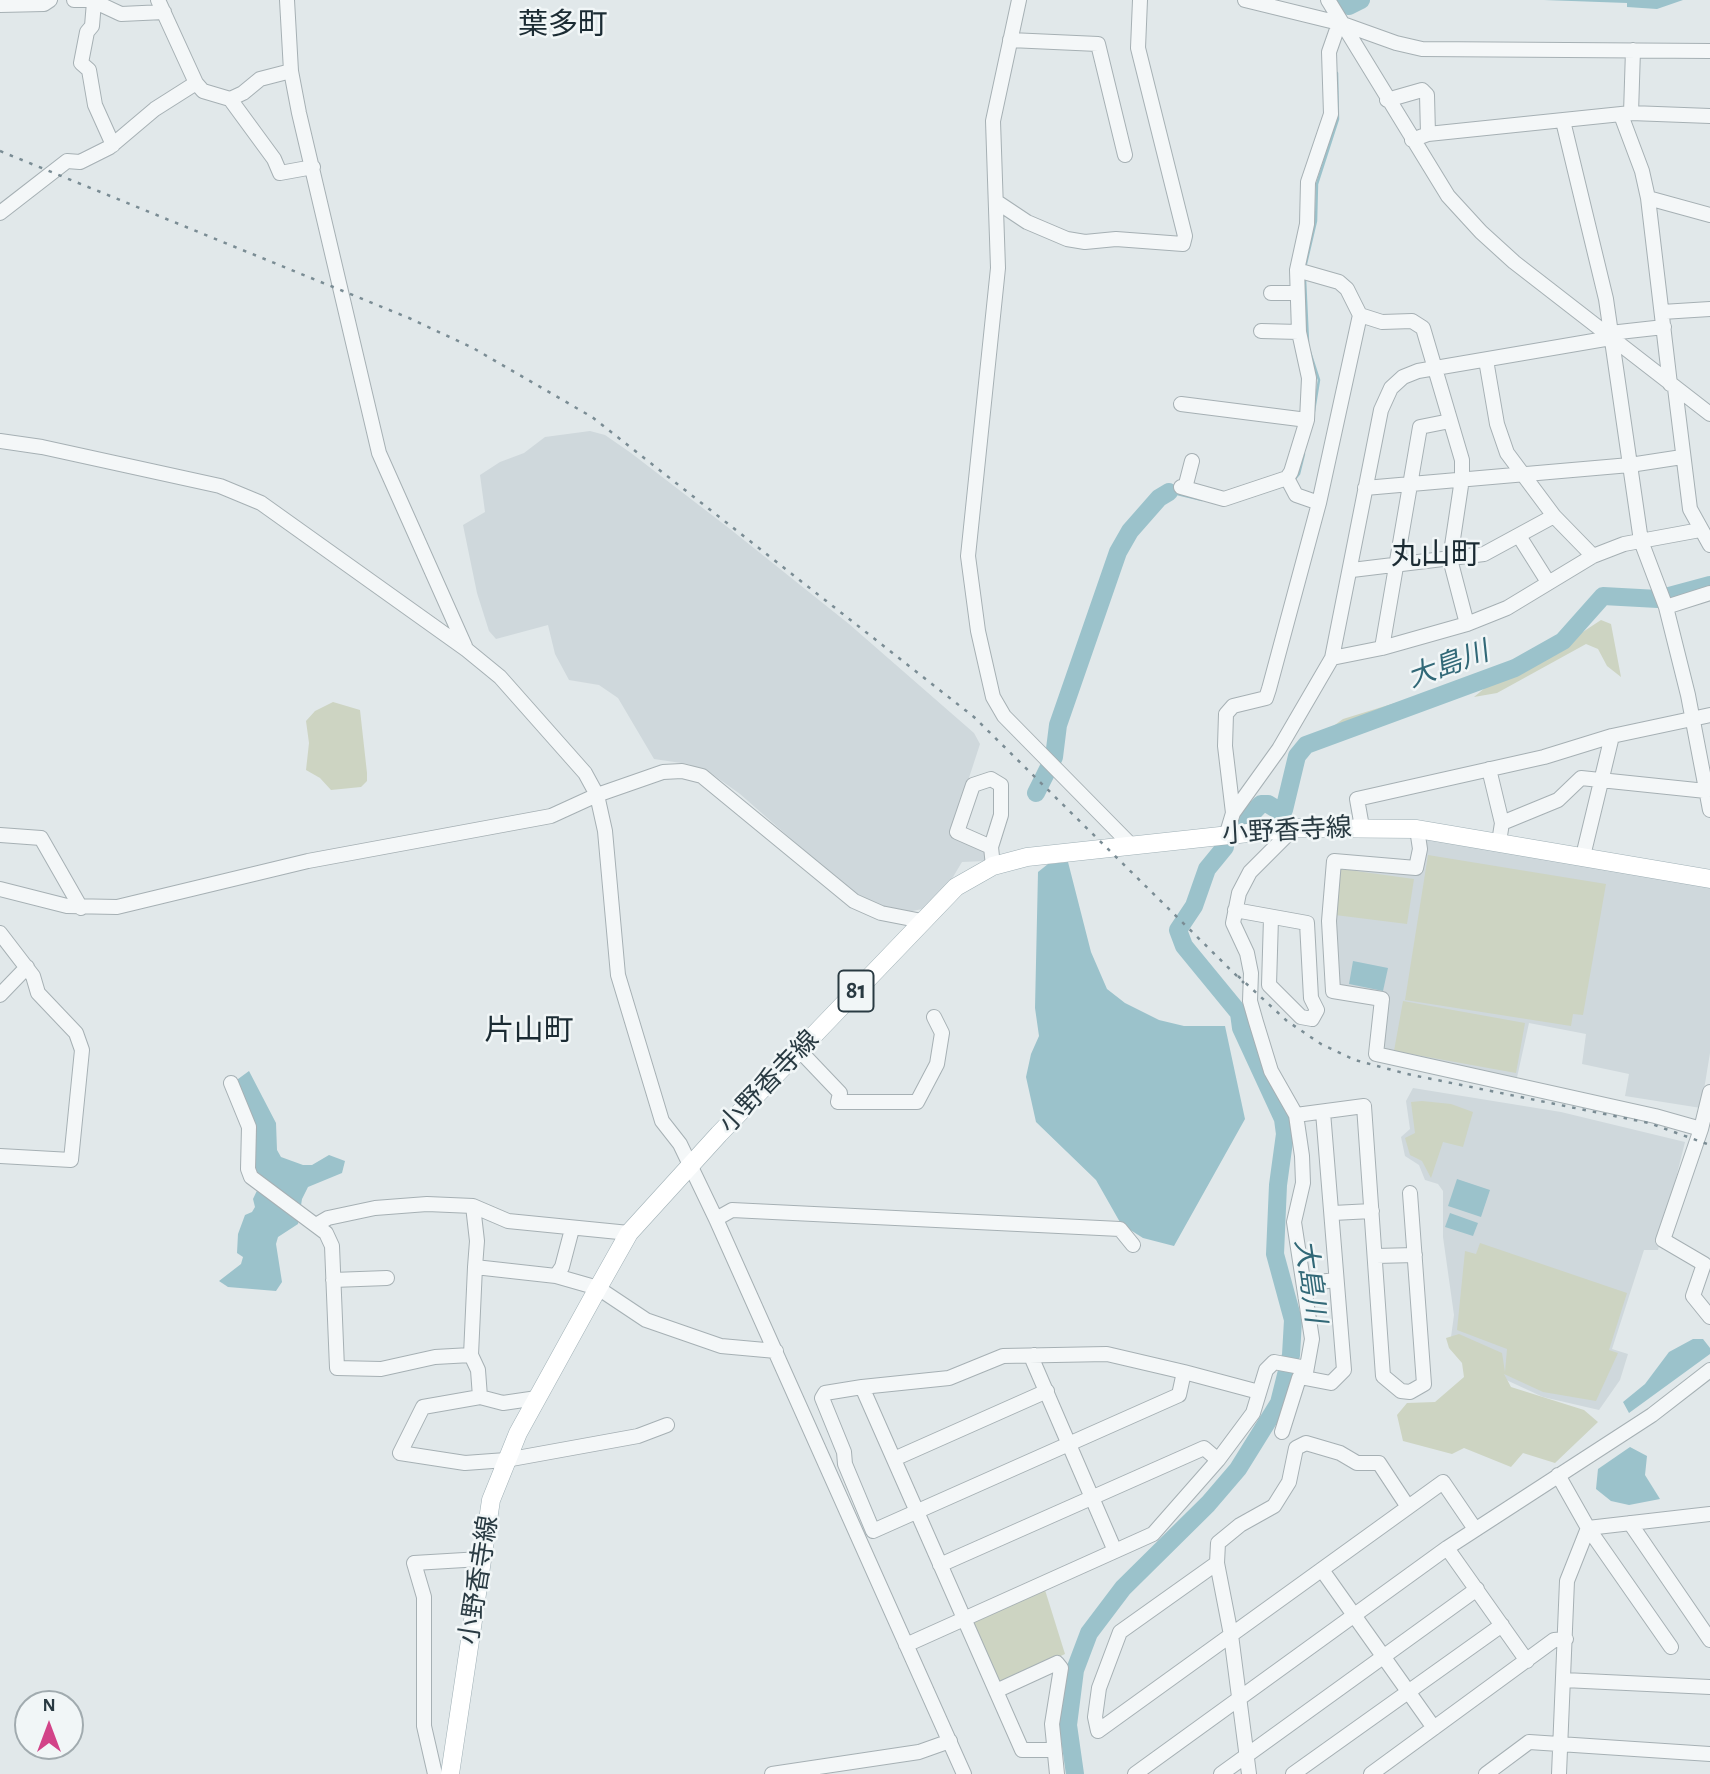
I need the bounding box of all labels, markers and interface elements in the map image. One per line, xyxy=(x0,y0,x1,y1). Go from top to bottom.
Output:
district label: 葉多町 xyxy=(518,7,608,43)
district label: 丸山町 xyxy=(1391,537,1481,573)
water label: 大島川 xyxy=(1403,635,1493,695)
street label: 小野香寺線 xyxy=(1221,812,1353,850)
road number: 81 xyxy=(838,971,874,1012)
district label: 片山町 xyxy=(484,1013,574,1049)
street label: 小野香寺線 xyxy=(713,1024,825,1140)
water label: 大島川 xyxy=(1288,1237,1332,1325)
street label: 小野香寺線 xyxy=(453,1513,505,1647)
north arrow xyxy=(14,1690,84,1760)
text: N xyxy=(42,1696,56,1715)

